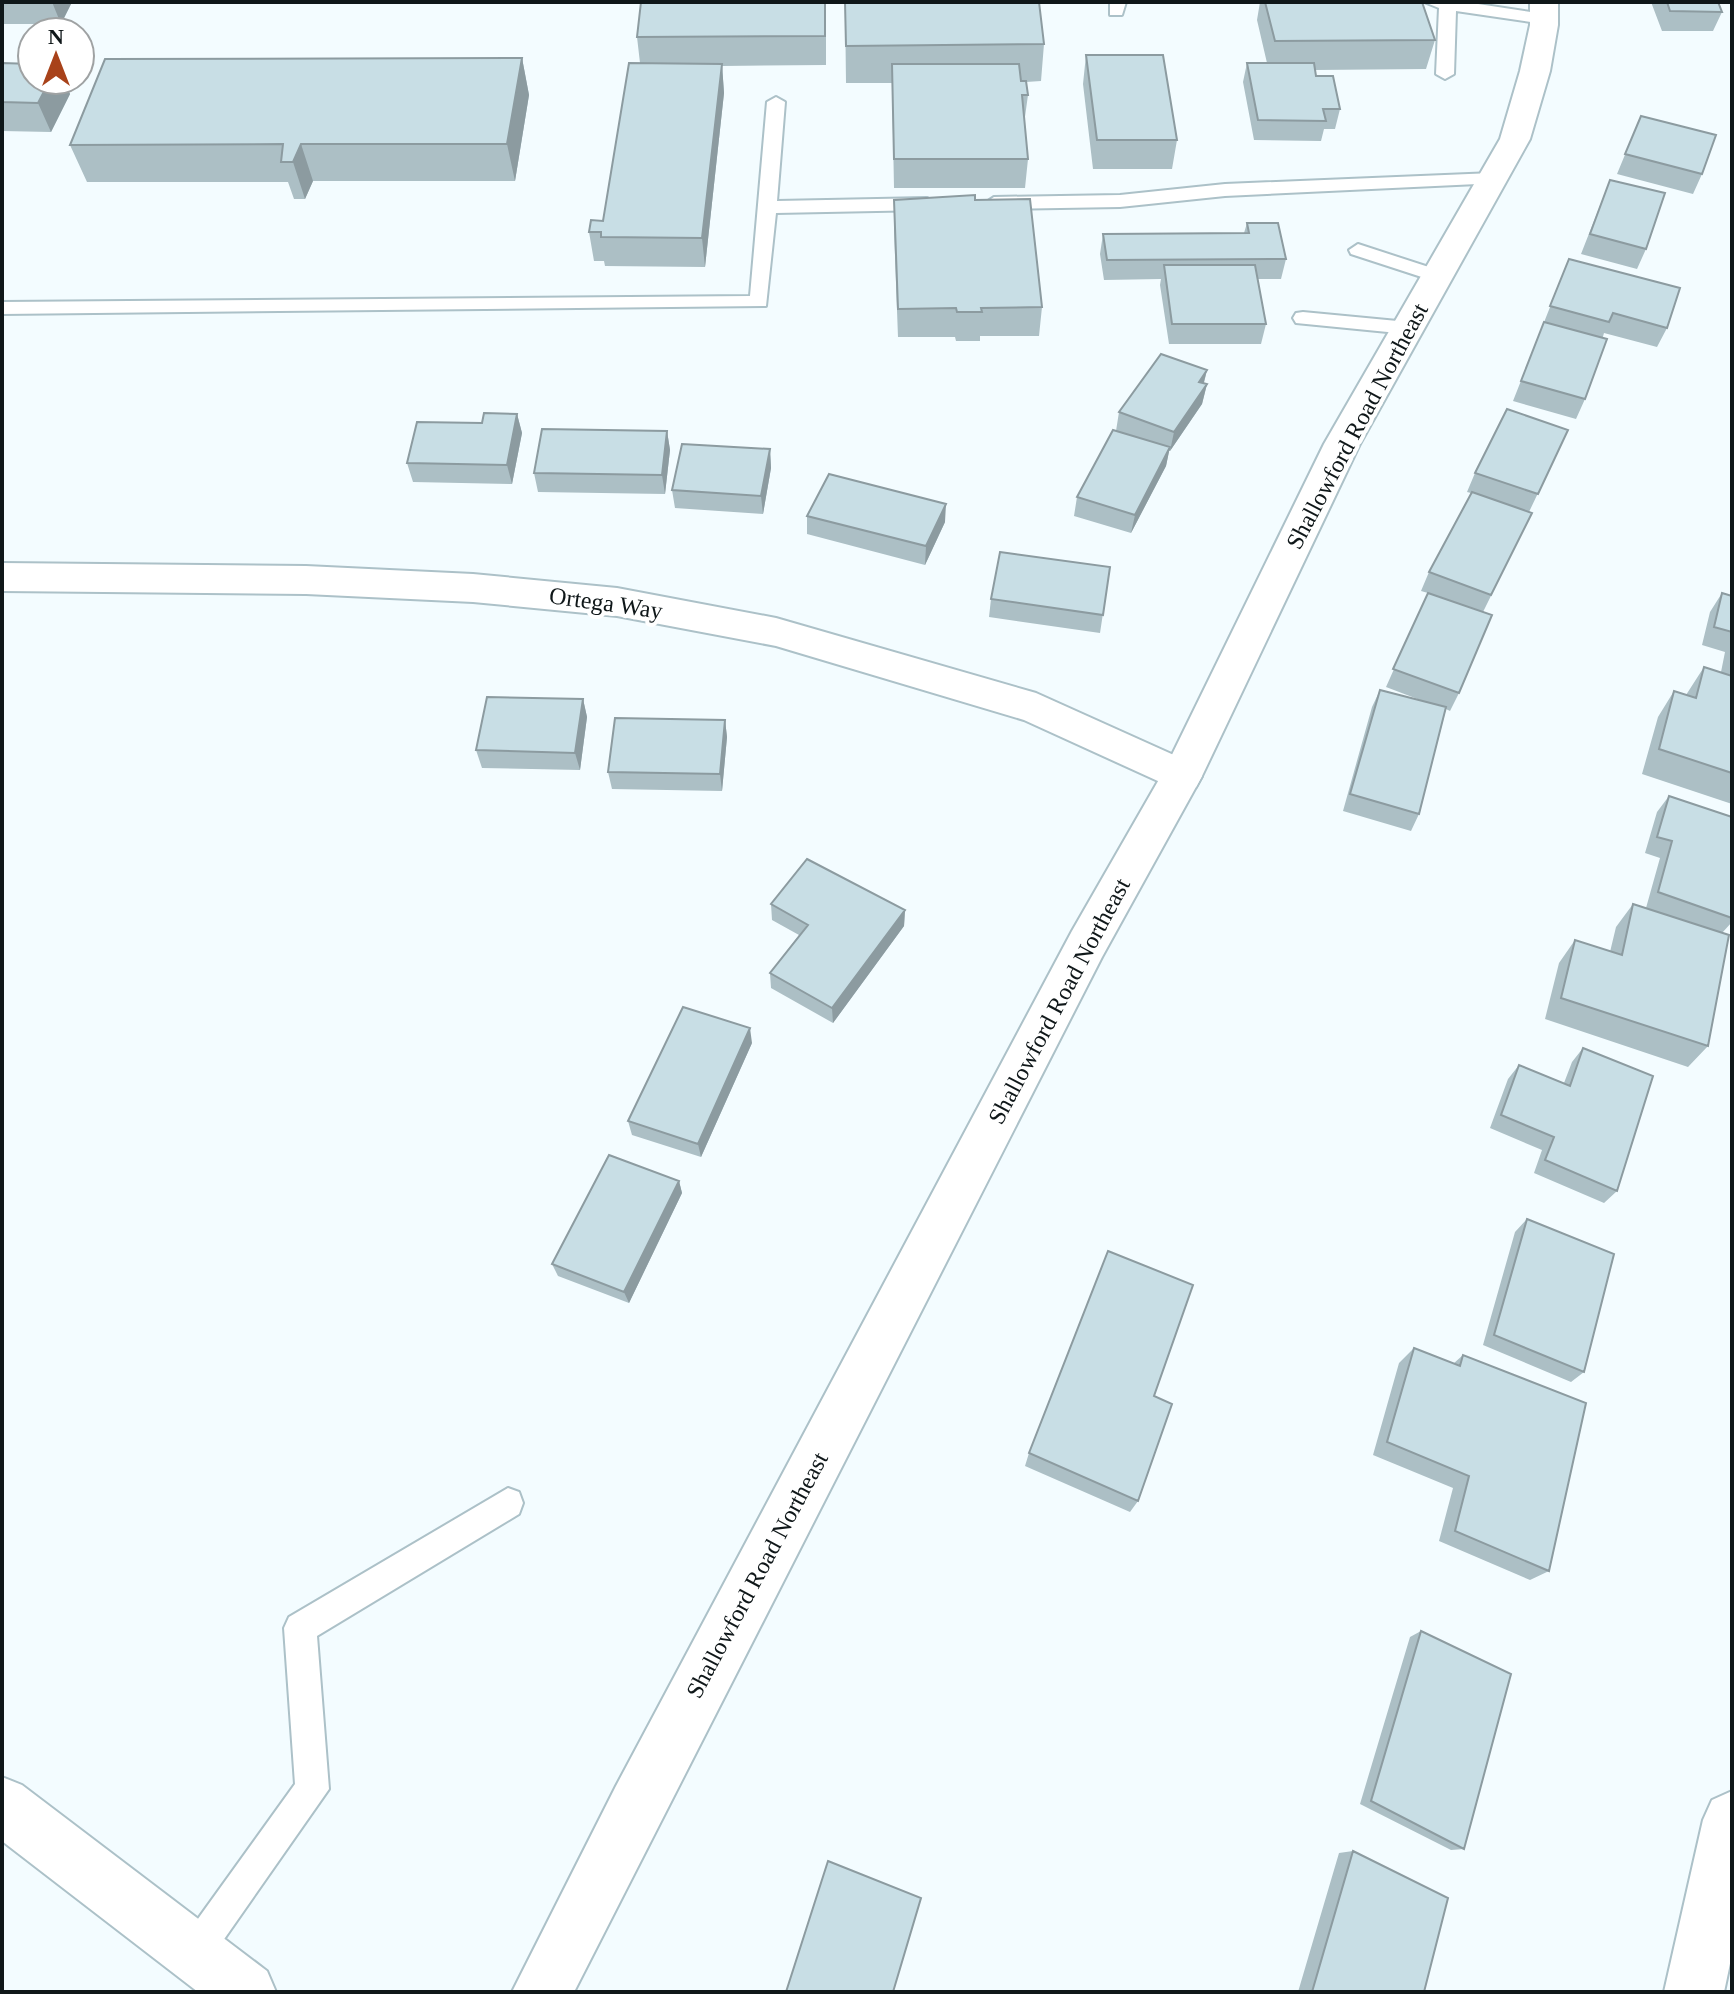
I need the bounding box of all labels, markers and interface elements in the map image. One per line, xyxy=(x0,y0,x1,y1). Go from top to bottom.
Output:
north arrow xyxy=(16,16,96,96)
text: N xyxy=(48,24,64,49)
street label: Shallowford Road Northeast xyxy=(1281,298,1433,553)
street label: Ortega Way xyxy=(548,582,664,624)
street label: Shallowford Road Northeast xyxy=(983,873,1135,1128)
street label: Shallowford Road Northeast xyxy=(681,1447,833,1702)

